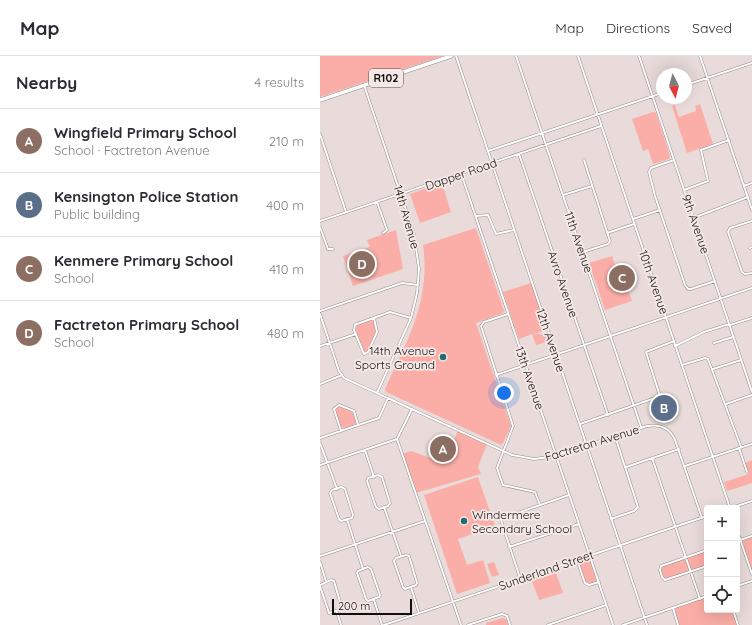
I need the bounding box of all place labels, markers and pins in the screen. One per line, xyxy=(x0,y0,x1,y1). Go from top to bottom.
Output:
pin: D xyxy=(349,249,375,279)
pin: C xyxy=(609,263,635,293)
place label: 14th Avenue Sports Ground xyxy=(355,343,435,372)
marker: 14th Avenue Sports Ground xyxy=(438,352,448,362)
pin: B xyxy=(651,393,677,423)
pin: A xyxy=(430,434,456,464)
place label: Windermere Secondary School xyxy=(472,507,572,536)
marker: Windermere Secondary School xyxy=(459,516,469,526)

